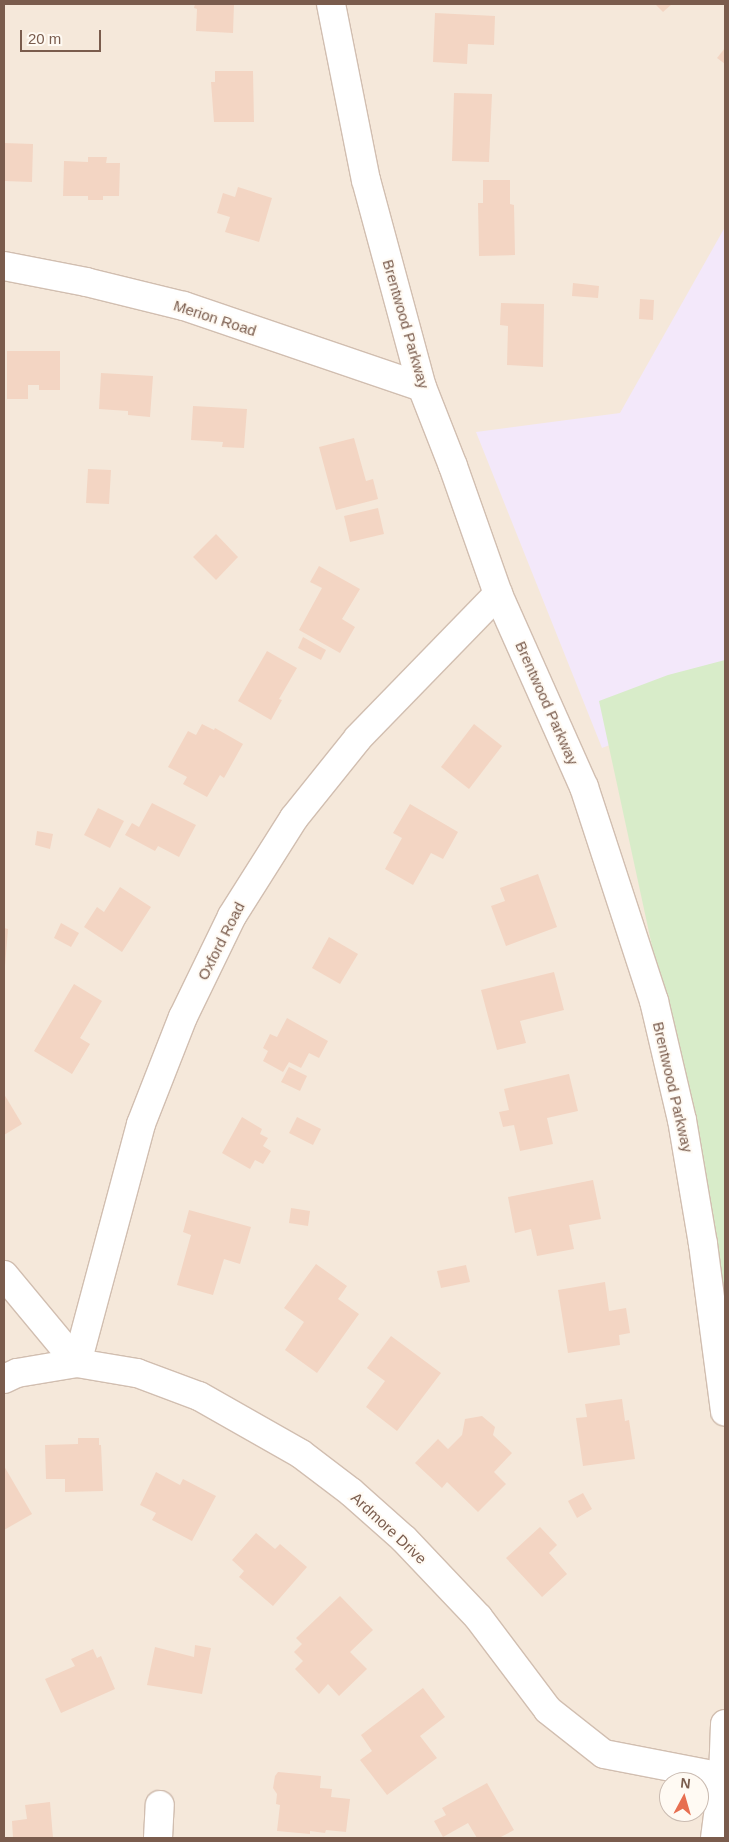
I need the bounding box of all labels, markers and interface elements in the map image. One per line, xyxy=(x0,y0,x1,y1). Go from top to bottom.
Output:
scale bar xyxy=(22,20,104,52)
text: 20 m xyxy=(28,30,61,47)
street label: Brentwood Parkway xyxy=(379,257,433,391)
street label: Merion Road xyxy=(171,296,259,340)
street label: Brentwood Parkway xyxy=(512,638,582,768)
street label: Oxford Road xyxy=(194,899,248,983)
street label: Brentwood Parkway xyxy=(649,1020,697,1154)
street label: Ardmore Drive xyxy=(348,1488,430,1568)
north arrow xyxy=(659,1772,709,1822)
text: N xyxy=(680,1775,691,1792)

